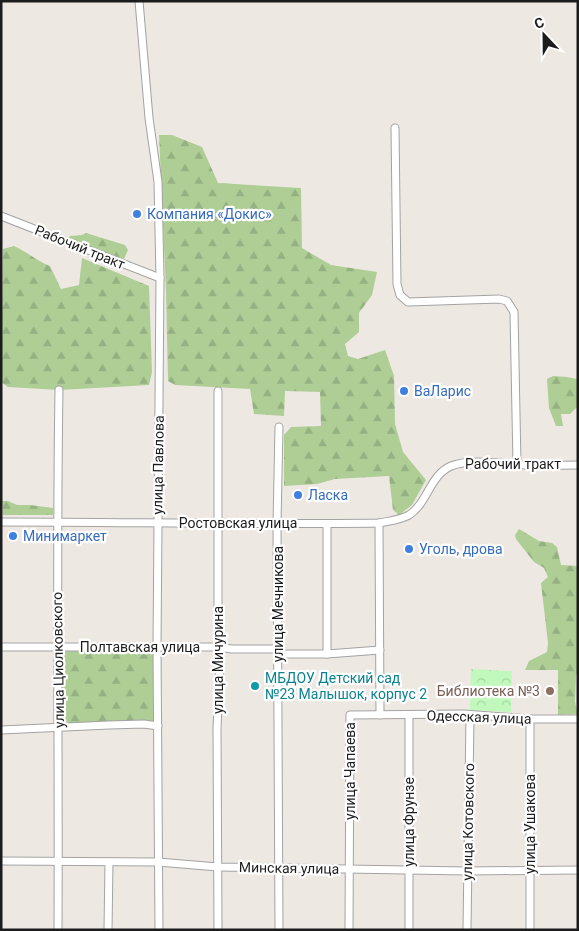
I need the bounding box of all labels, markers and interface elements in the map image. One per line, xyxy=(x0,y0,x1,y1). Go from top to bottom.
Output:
north arrow xyxy=(519,10,569,60)
text: С xyxy=(532,14,546,32)
place label: Компания «Докис» xyxy=(147,206,272,222)
marker: Компания «Докис» xyxy=(131,208,143,220)
street label: Рабочий тракт xyxy=(33,222,128,272)
place label: ВаЛарис xyxy=(414,383,471,399)
marker: ВаЛарис xyxy=(398,385,410,397)
street label: улица Павлова xyxy=(149,415,167,515)
street label: Рабочий тракт xyxy=(465,456,561,472)
place label: Ласка xyxy=(308,487,348,503)
marker: Ласка xyxy=(292,489,304,501)
street label: Ростовская улица xyxy=(179,515,297,531)
place label: Минимаркет xyxy=(23,528,107,544)
marker: Минимаркет xyxy=(7,530,19,542)
place label: Уголь, дрова xyxy=(419,541,503,557)
marker: Уголь, дрова xyxy=(403,543,415,555)
street label: улица Мечникова xyxy=(270,546,286,662)
street label: улица Циолковского xyxy=(49,592,67,728)
street label: улица Мичурина xyxy=(210,606,226,714)
street label: Полтавская улица xyxy=(80,639,200,655)
place label: МБДОУ Детский сад №23 Малышок, корпус 2 xyxy=(265,670,427,702)
marker: МБДОУ Детский сад №23 Малышок, корпус 2 xyxy=(249,680,261,692)
place label: Библиотека №3 xyxy=(437,683,540,699)
marker: Библиотека №3 xyxy=(544,685,556,697)
street label: Одесская улица xyxy=(426,707,532,727)
street label: улица Чапаева xyxy=(342,722,358,820)
street label: улица Котовского xyxy=(459,763,477,881)
street label: улица Ушакова xyxy=(522,774,538,874)
street label: улица Фрунзе xyxy=(401,777,417,867)
street label: Минская улица xyxy=(239,859,339,877)

